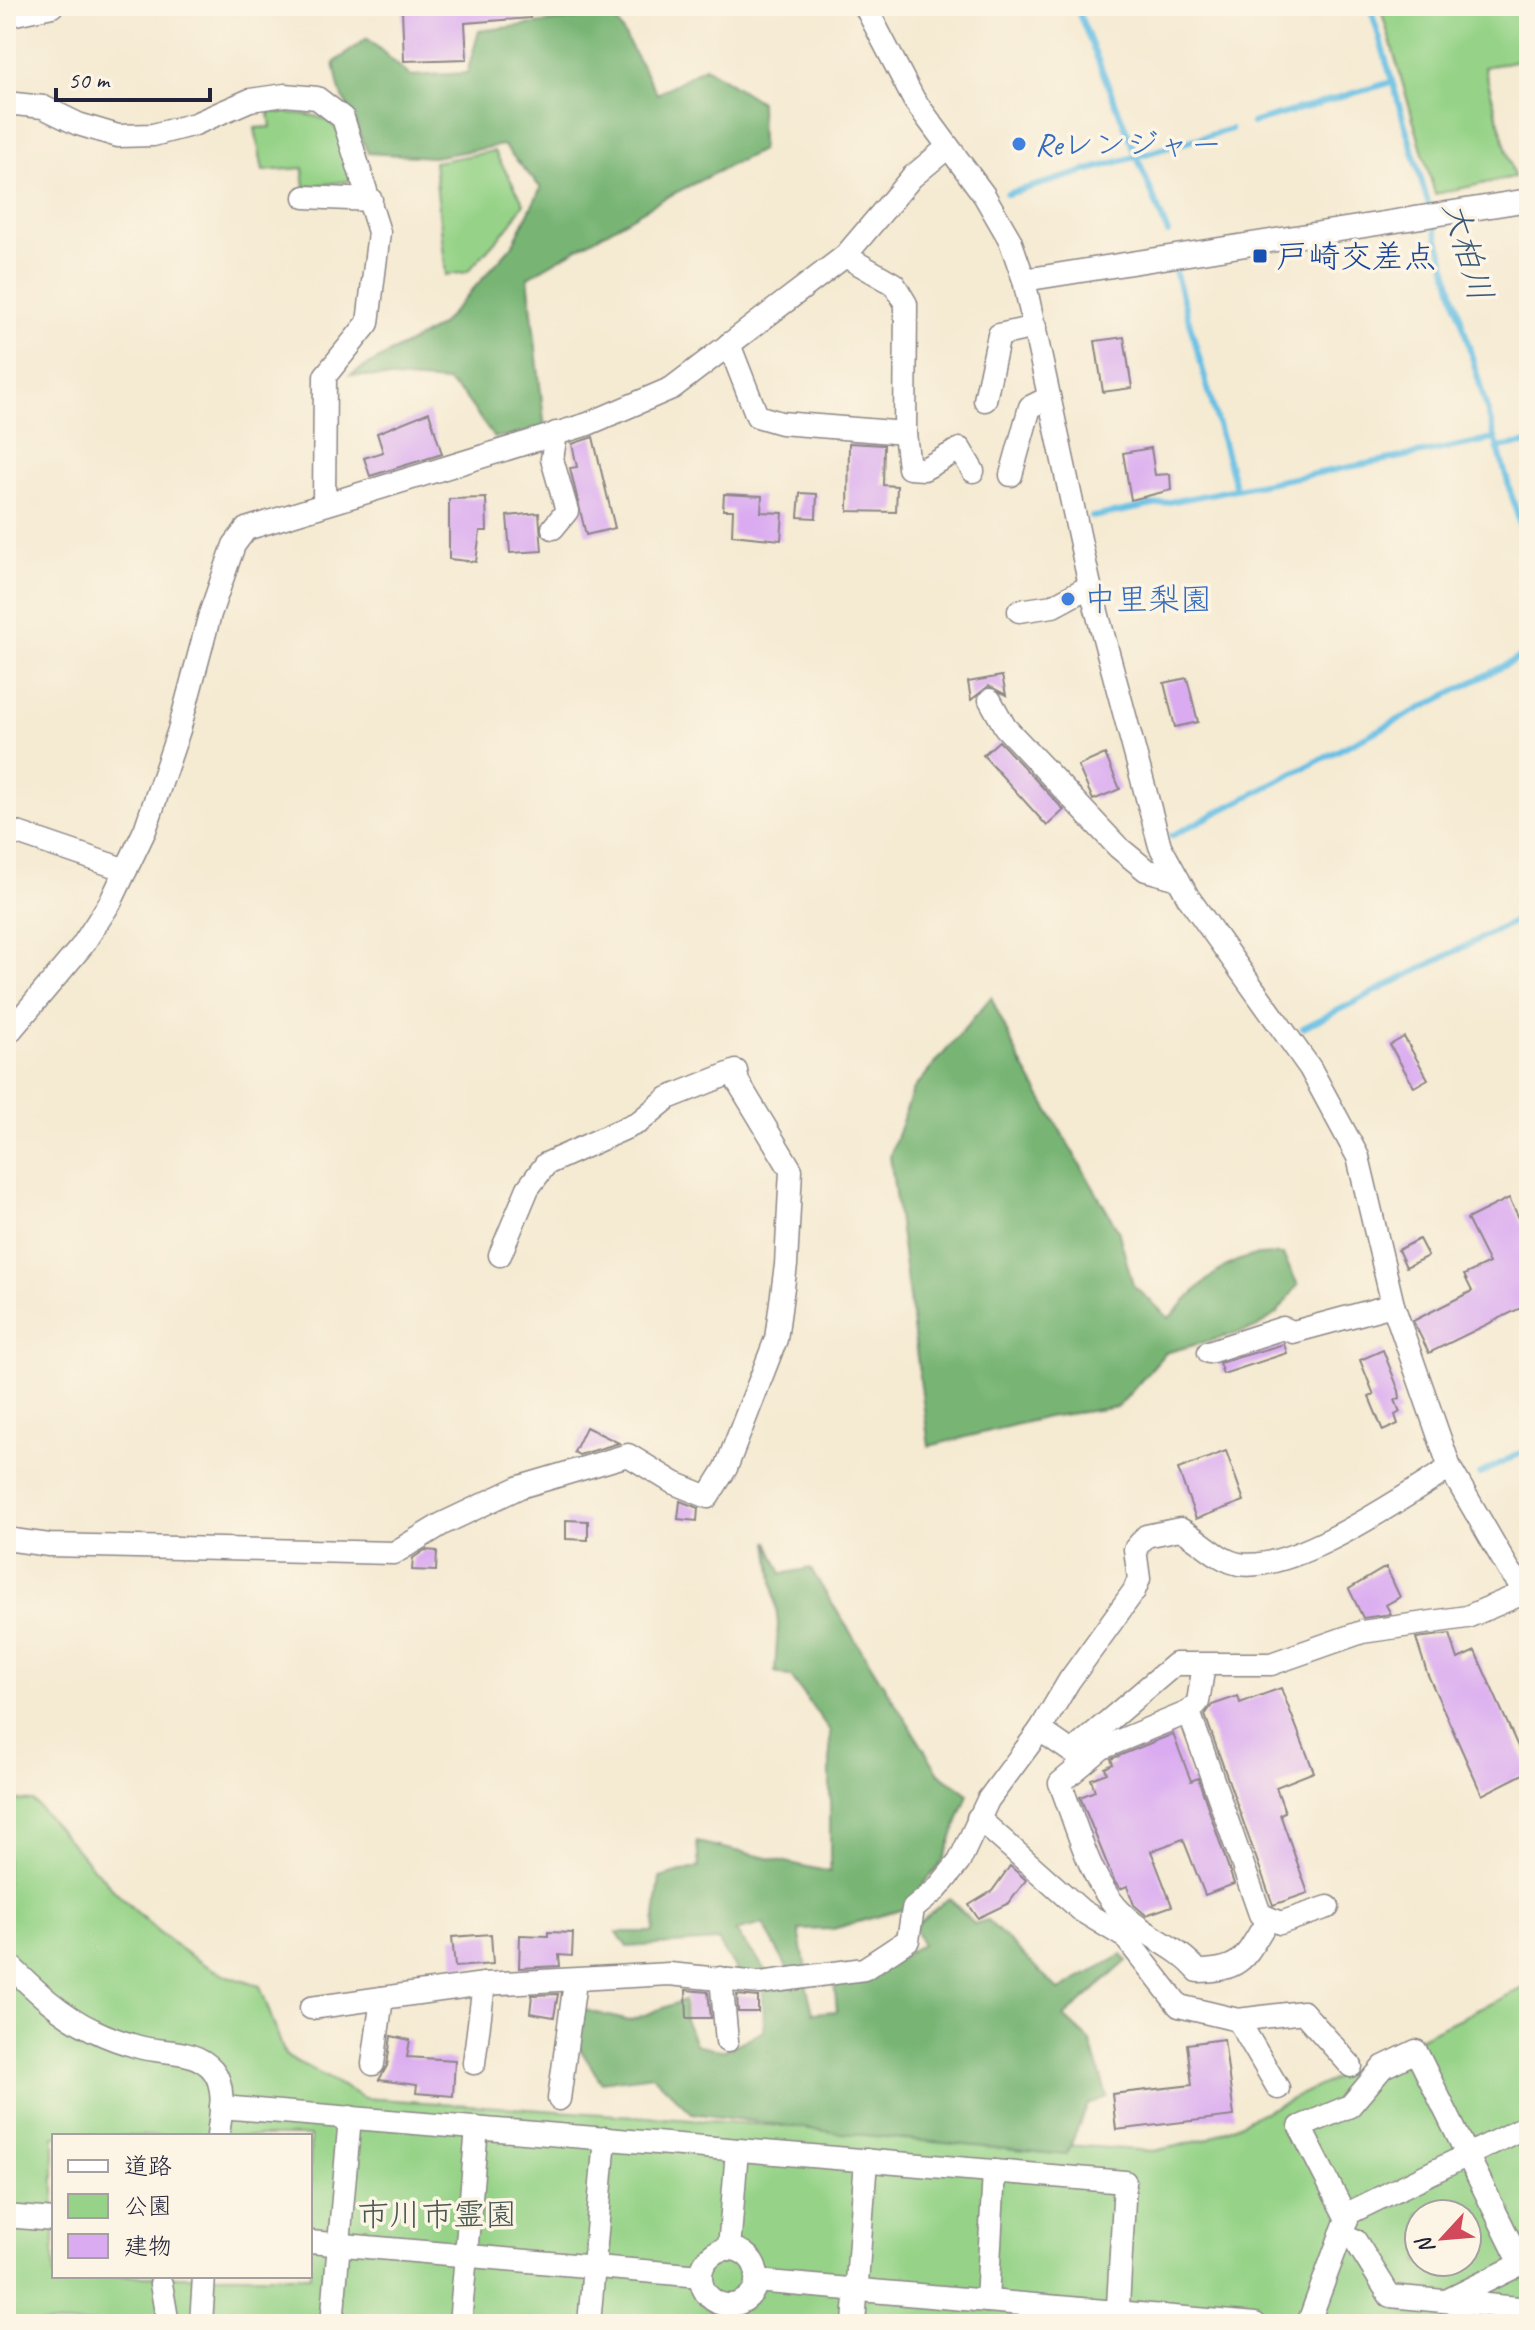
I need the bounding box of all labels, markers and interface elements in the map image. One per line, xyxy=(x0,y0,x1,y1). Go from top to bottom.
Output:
scale bar xyxy=(56,52,210,102)
text: 50 m xyxy=(68,65,111,95)
place label: Reレンジャー xyxy=(1035,124,1222,165)
marker: Reレンジャー xyxy=(1010,135,1028,153)
water label: 大柏川 xyxy=(1433,196,1503,306)
place label: 戸崎交差点 xyxy=(1276,236,1436,277)
marker: 戸崎交差点 xyxy=(1251,247,1269,265)
place label: 中里梨園 xyxy=(1084,579,1212,620)
marker: 中里梨園 xyxy=(1059,590,1077,608)
legend xyxy=(52,2134,312,2278)
text: 道路 xyxy=(124,2151,172,2181)
text: 公園 xyxy=(124,2191,172,2221)
park label: 市川市霊園 xyxy=(357,2194,517,2235)
north arrow xyxy=(1403,2198,1483,2278)
text: 建物 xyxy=(124,2231,172,2261)
text: N xyxy=(1409,2231,1441,2259)

